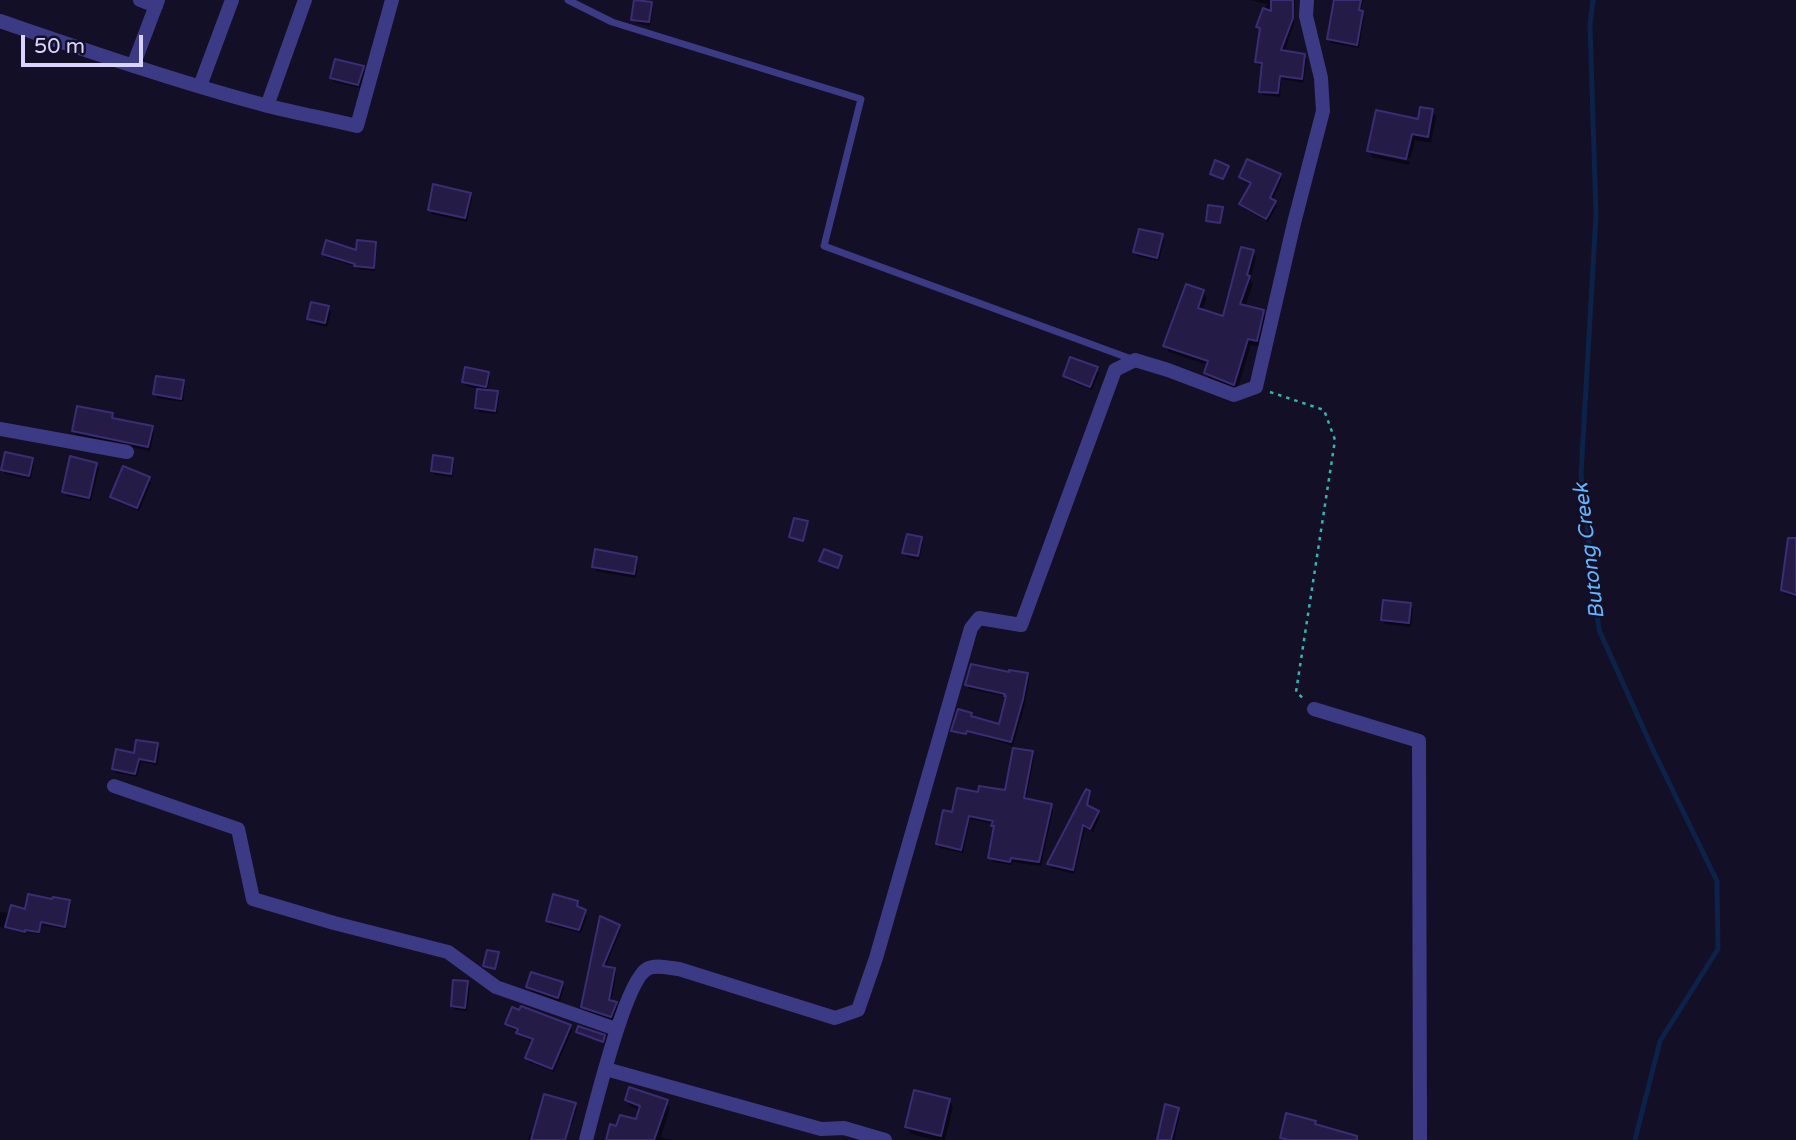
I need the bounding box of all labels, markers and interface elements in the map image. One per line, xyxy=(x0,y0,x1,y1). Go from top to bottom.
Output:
scale bar xyxy=(24,21,147,65)
text: 50 m xyxy=(34,34,85,59)
water label: Butong Creek xyxy=(1569,482,1611,620)

